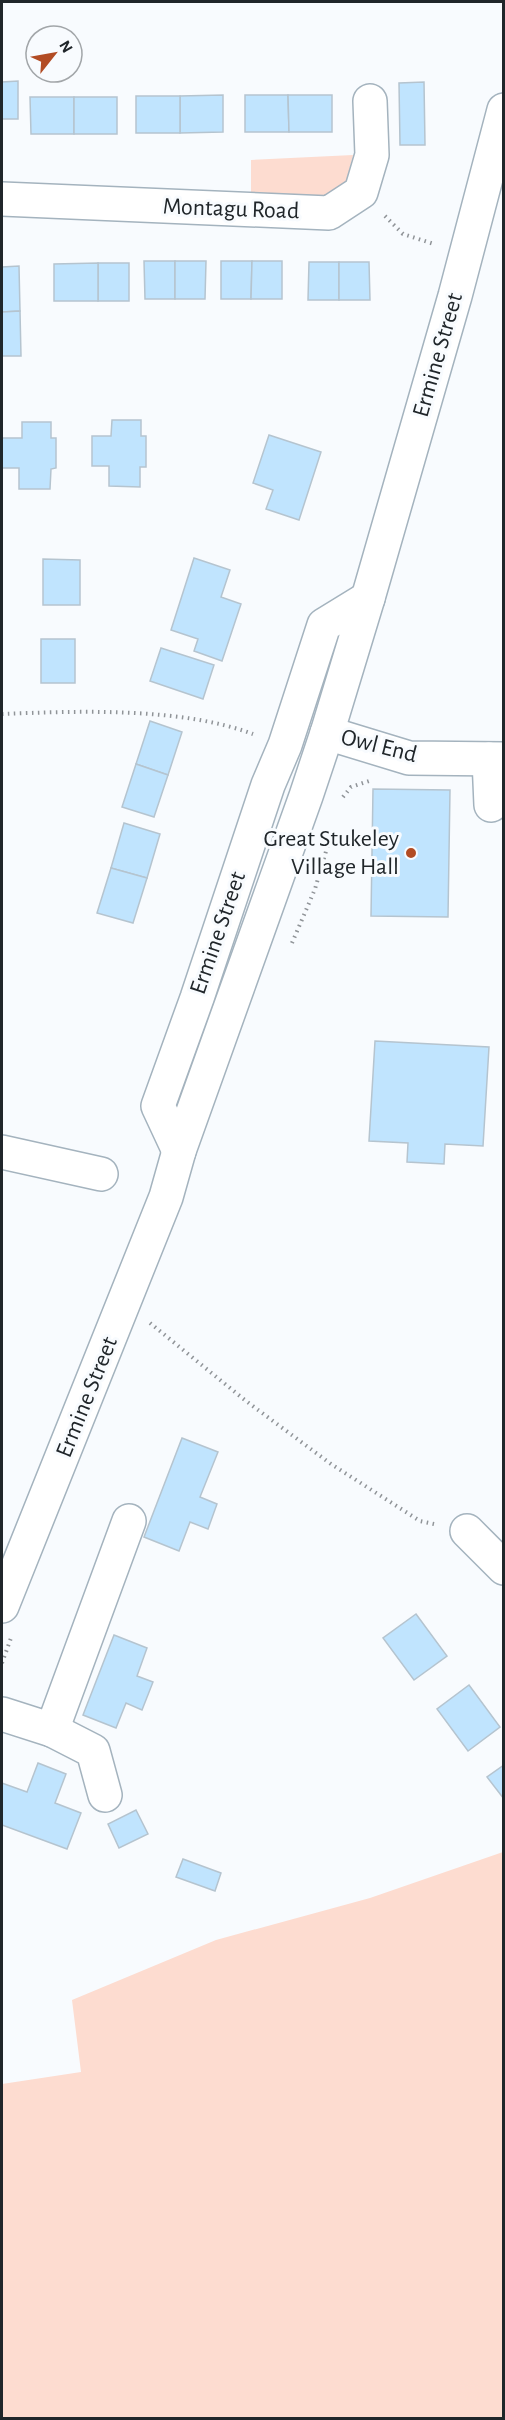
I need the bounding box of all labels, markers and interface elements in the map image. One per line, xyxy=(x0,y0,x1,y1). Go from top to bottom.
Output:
north arrow xyxy=(24,24,84,84)
text: N xyxy=(56,38,76,56)
street label: Montagu Road xyxy=(162,195,300,223)
street label: Ermine Street xyxy=(409,290,467,420)
street label: Owl End xyxy=(339,725,419,767)
place label: Great Stukeley Village Hall xyxy=(263,827,399,879)
marker: Great Stukeley Village Hall xyxy=(404,846,418,860)
street label: Ermine Street xyxy=(186,868,250,997)
street label: Ermine Street xyxy=(52,1333,122,1461)

